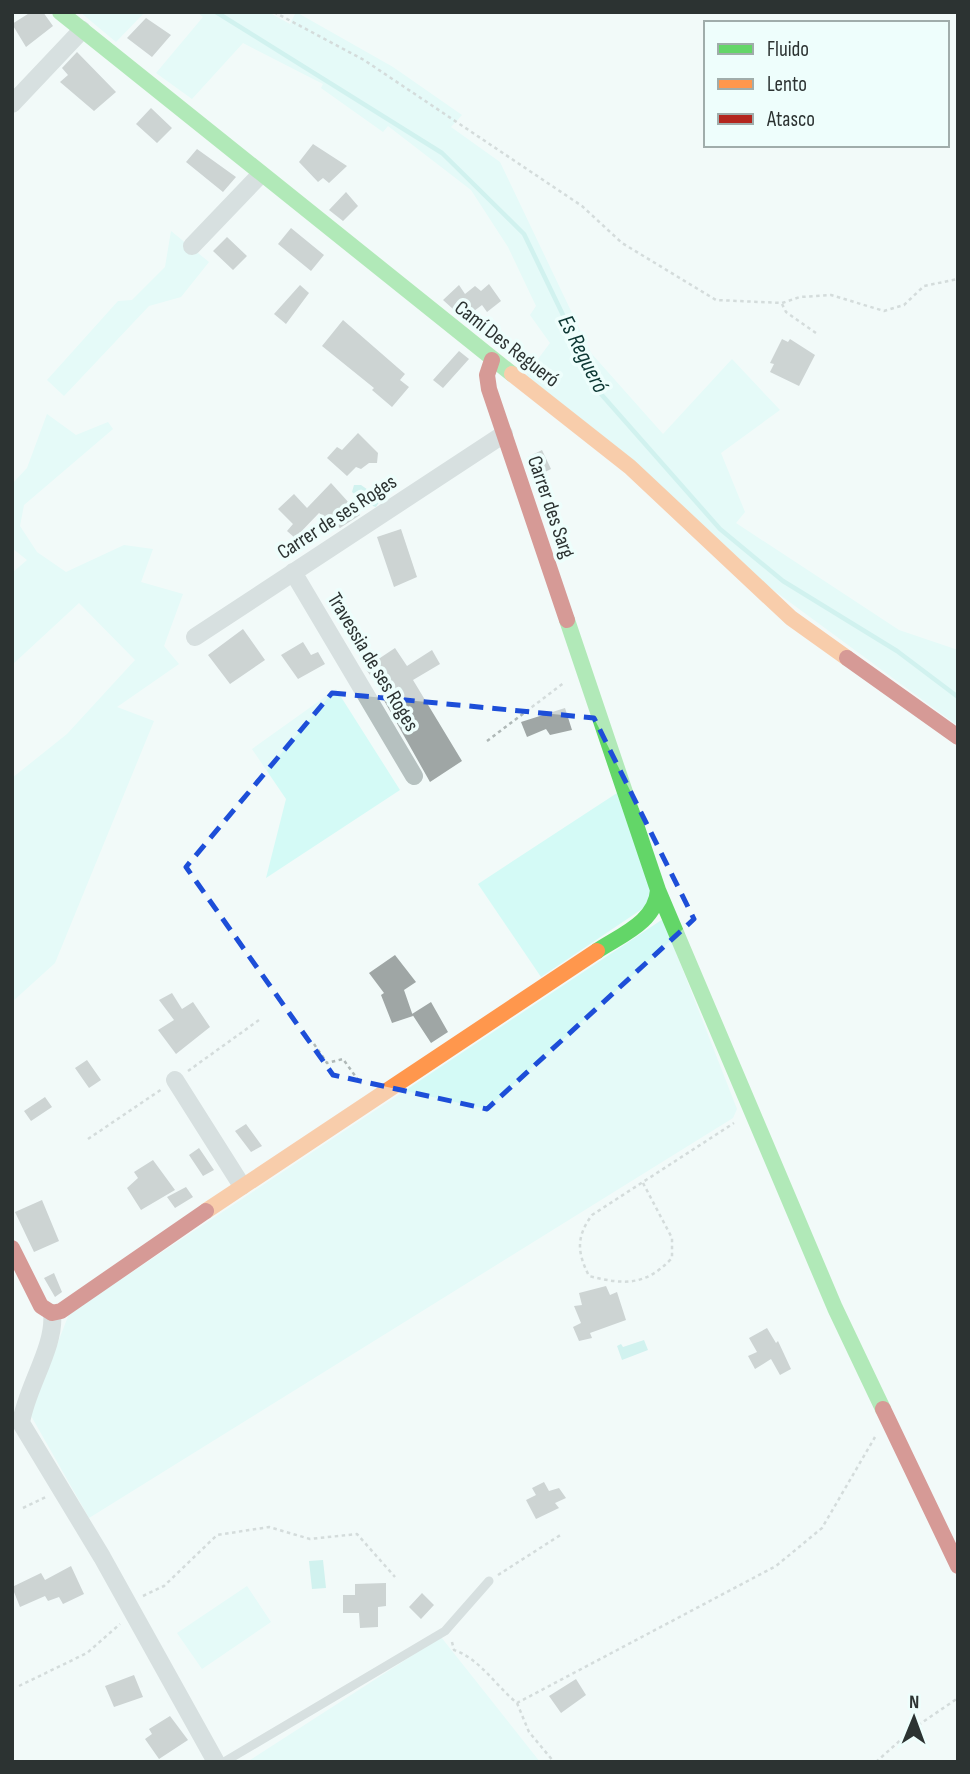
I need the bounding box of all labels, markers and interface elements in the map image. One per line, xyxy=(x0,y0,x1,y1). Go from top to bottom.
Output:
legend xyxy=(704,21,949,147)
text: Fluido xyxy=(767,37,809,62)
text: Lento xyxy=(767,72,807,97)
text: Atasco xyxy=(766,107,815,132)
street label: Camí Des Regueró xyxy=(450,295,564,393)
water label: Es Regueró xyxy=(552,311,615,398)
street label: Carrer des Sarg xyxy=(522,453,580,561)
street label: Carrer de ses Roges xyxy=(273,469,401,565)
street label: Travessia de ses Roges xyxy=(322,588,424,736)
north arrow xyxy=(879,1683,949,1753)
text: N xyxy=(909,1691,920,1714)

